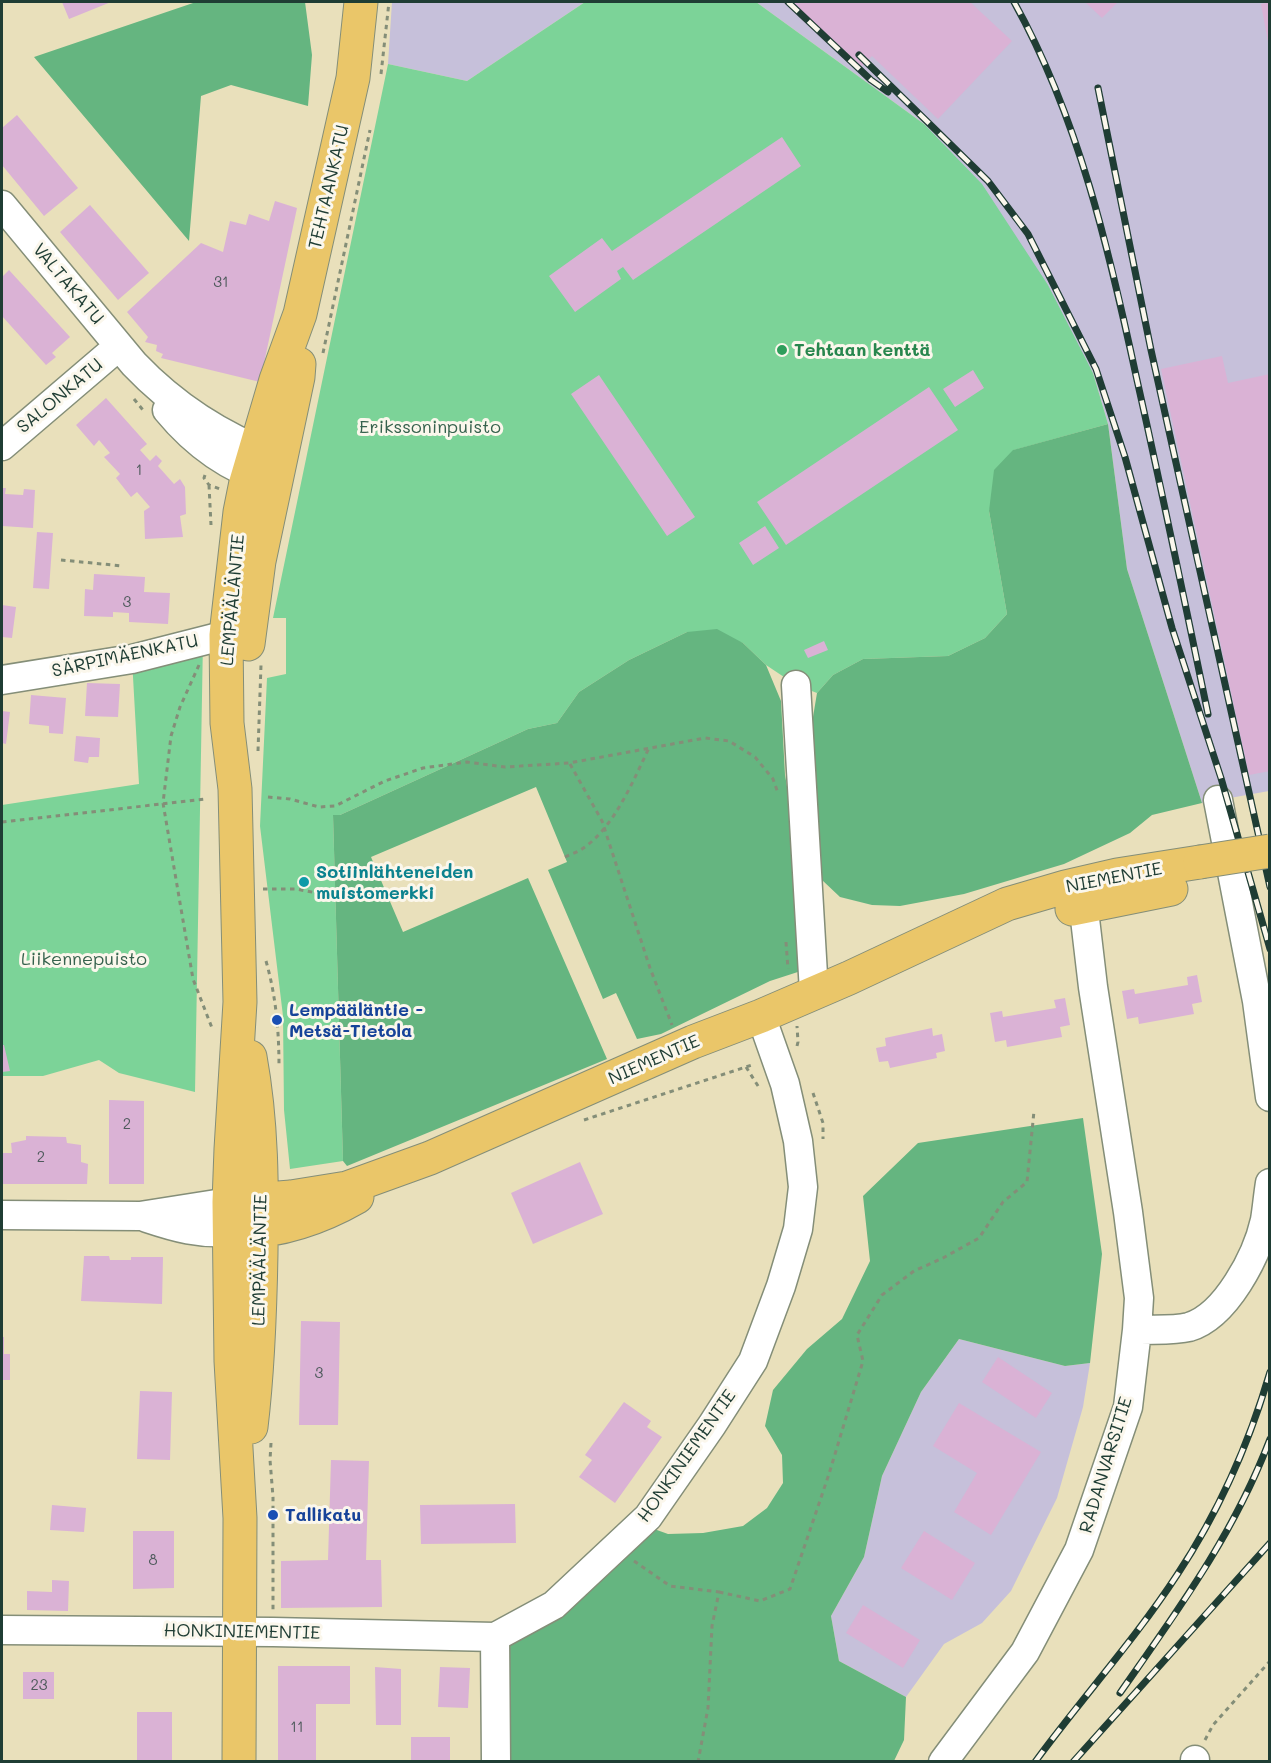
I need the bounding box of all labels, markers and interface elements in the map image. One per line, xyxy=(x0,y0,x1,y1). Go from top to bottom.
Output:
street label: TEHTAANKATU xyxy=(304,123,354,251)
street label: VALTAKATU xyxy=(28,239,108,329)
house number: 31 xyxy=(213,273,229,291)
place label: Tehtaan kenttä xyxy=(794,339,931,361)
marker: Tehtaan kenttä xyxy=(775,343,789,357)
street label: SALONKATU xyxy=(13,354,107,438)
park label: Erikssoninpuisto xyxy=(359,416,501,438)
house number: 1 xyxy=(136,461,142,479)
street label: LEMPÄÄLÄNTIE xyxy=(216,533,250,667)
house number: 3 xyxy=(123,593,131,611)
street label: SÄRPIMÄENKATU xyxy=(50,630,200,682)
street label: NIEMENTIE xyxy=(1064,858,1164,898)
place label: Sotiinlähteneiden muistomerkki xyxy=(316,861,473,904)
marker: Sotiinlähteneiden muistomerkki xyxy=(297,875,311,889)
park label: Liikennepuisto xyxy=(21,948,147,970)
place label: Lempääläntie - Metsä-Tietola xyxy=(289,999,423,1042)
marker: Lempääläntie - Metsä-Tietola xyxy=(270,1013,284,1027)
street label: NIEMENTIE xyxy=(605,1030,703,1090)
house number: 2 xyxy=(123,1115,131,1133)
house number: 2 xyxy=(37,1148,45,1166)
street label: LEMPÄÄLÄNTIE xyxy=(248,1194,272,1326)
house number: 3 xyxy=(315,1364,323,1382)
street label: HONKINIEMENTIE xyxy=(633,1386,741,1526)
street label: RADANVARSITIE xyxy=(1075,1394,1137,1536)
place label: Tallikatu xyxy=(285,1504,362,1526)
marker: Tallikatu xyxy=(266,1508,280,1522)
house number: 8 xyxy=(148,1551,158,1569)
street label: HONKINIEMENTIE xyxy=(163,1620,321,1644)
house number: 23 xyxy=(30,1676,48,1694)
house number: 11 xyxy=(290,1718,304,1736)

